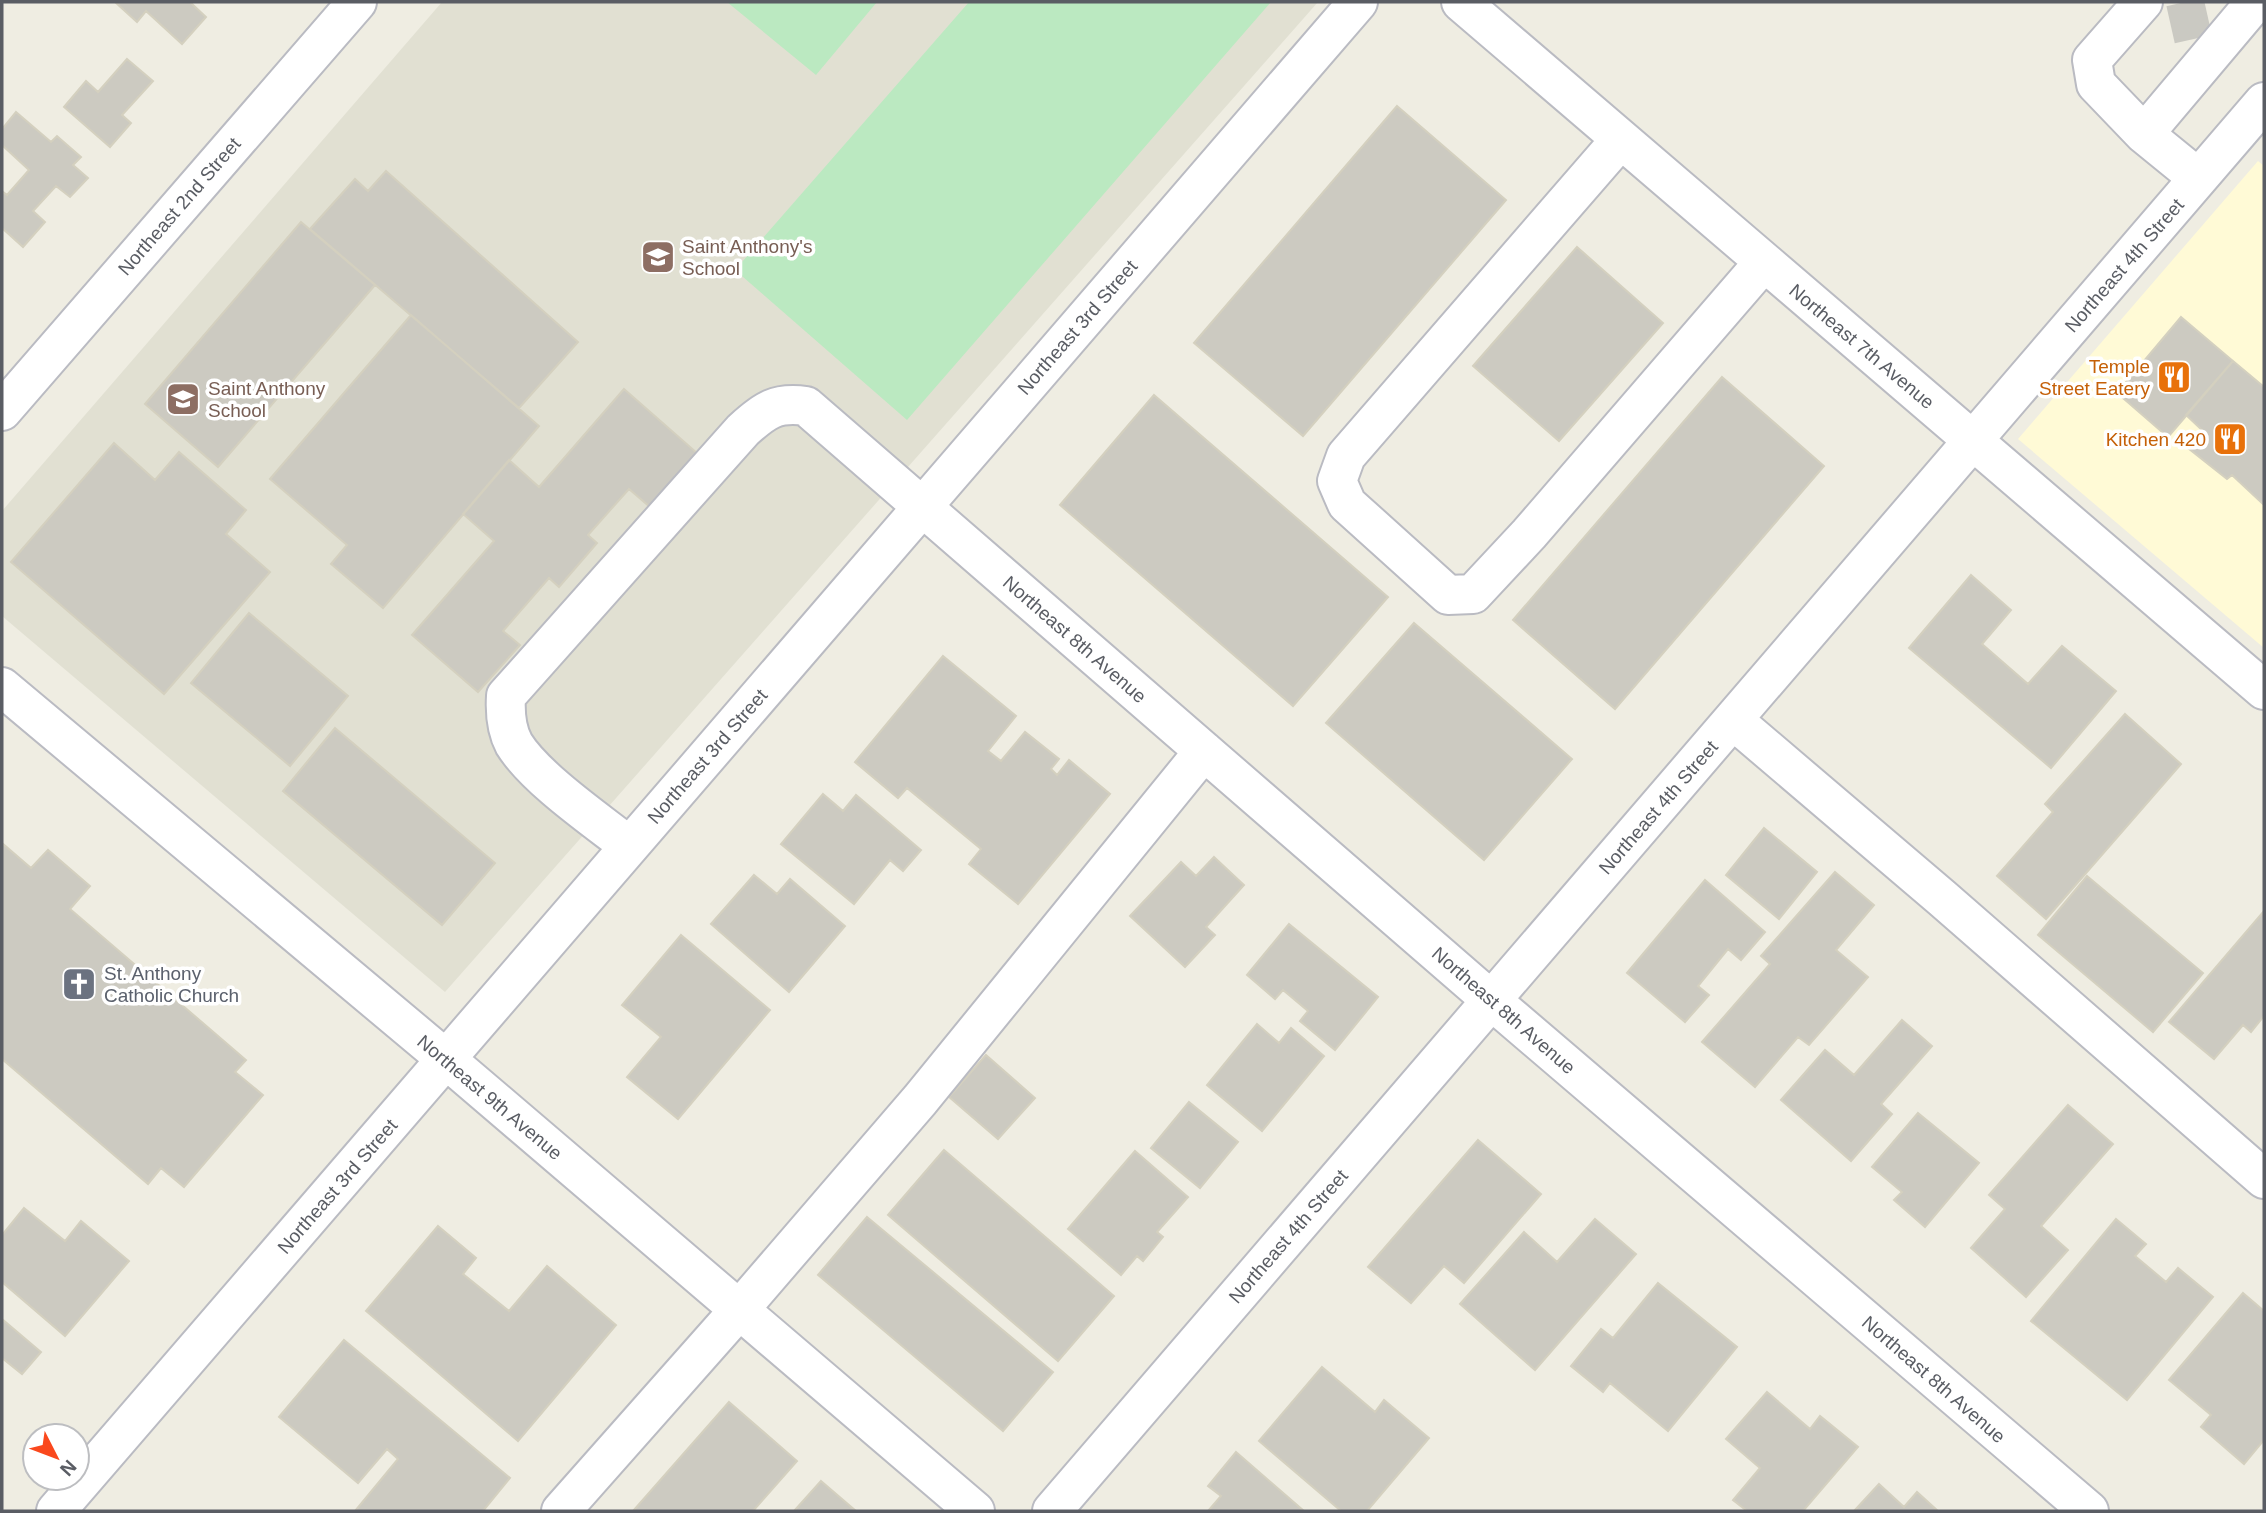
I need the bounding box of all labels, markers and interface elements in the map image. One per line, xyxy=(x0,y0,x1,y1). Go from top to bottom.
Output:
street label: Northeast 2nd Street xyxy=(114,133,245,279)
street label: Northeast 4th Street xyxy=(2061,194,2189,336)
place label: Saint Anthony's School xyxy=(682,236,812,279)
school or university icon: Saint Anthony's School xyxy=(639,238,677,276)
street label: Northeast 3rd Street xyxy=(1013,255,1142,399)
street label: Northeast 7th Avenue xyxy=(1785,280,1938,413)
place label: Temple Street Eatery xyxy=(2039,356,2150,399)
restaurant icon: Temple Street Eatery xyxy=(2155,358,2193,396)
place label: Saint Anthony School xyxy=(208,378,326,421)
school or university icon: Saint Anthony School xyxy=(164,380,202,418)
restaurant icon: Kitchen 420 xyxy=(2211,420,2249,458)
place label: Kitchen 420 xyxy=(2106,429,2206,450)
street label: Northeast 8th Avenue xyxy=(999,572,1150,707)
street label: Northeast 3rd Street xyxy=(643,684,772,828)
street label: Northeast 4th Street xyxy=(1595,736,1723,878)
street label: Northeast 8th Avenue xyxy=(1428,943,1579,1078)
place label: St. Anthony Catholic Church xyxy=(104,963,239,1006)
church icon: St. Anthony Catholic Church xyxy=(60,965,98,1003)
street label: Northeast 9th Avenue xyxy=(413,1031,566,1164)
street label: Northeast 3rd Street xyxy=(273,1114,402,1258)
street label: Northeast 4th Street xyxy=(1225,1165,1353,1307)
street label: Northeast 8th Avenue xyxy=(1858,1312,2009,1447)
north arrow xyxy=(21,1422,91,1492)
text: N xyxy=(56,1456,81,1480)

